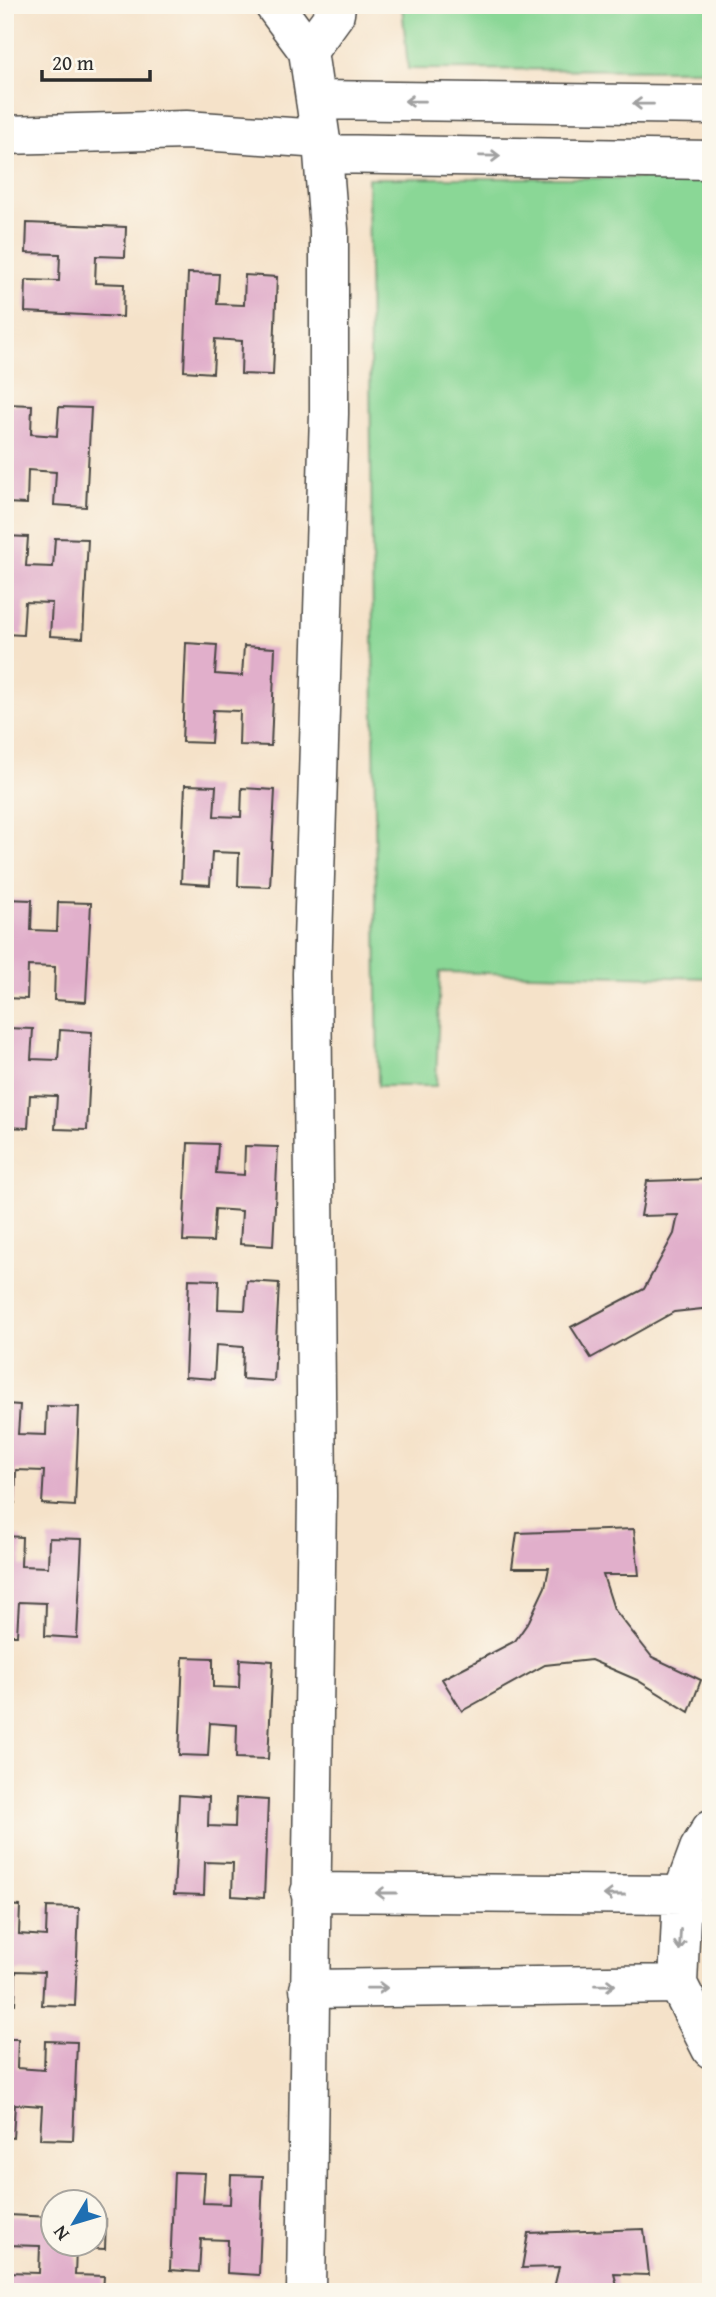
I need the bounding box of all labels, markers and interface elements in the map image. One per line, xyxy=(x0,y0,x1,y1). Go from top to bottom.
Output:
scale bar xyxy=(42,38,150,82)
text: 20 m xyxy=(52,47,94,78)
one-way arrow xyxy=(404,95,427,108)
one-way arrow xyxy=(631,97,654,111)
one-way arrow xyxy=(478,150,501,163)
one-way arrow xyxy=(375,1886,398,1900)
one-way arrow xyxy=(603,1888,626,1902)
one-way arrow xyxy=(673,1928,686,1951)
one-way arrow xyxy=(593,1978,616,1992)
one-way arrow xyxy=(366,1981,389,1995)
north arrow xyxy=(38,2188,108,2258)
text: N xyxy=(45,2220,76,2247)

